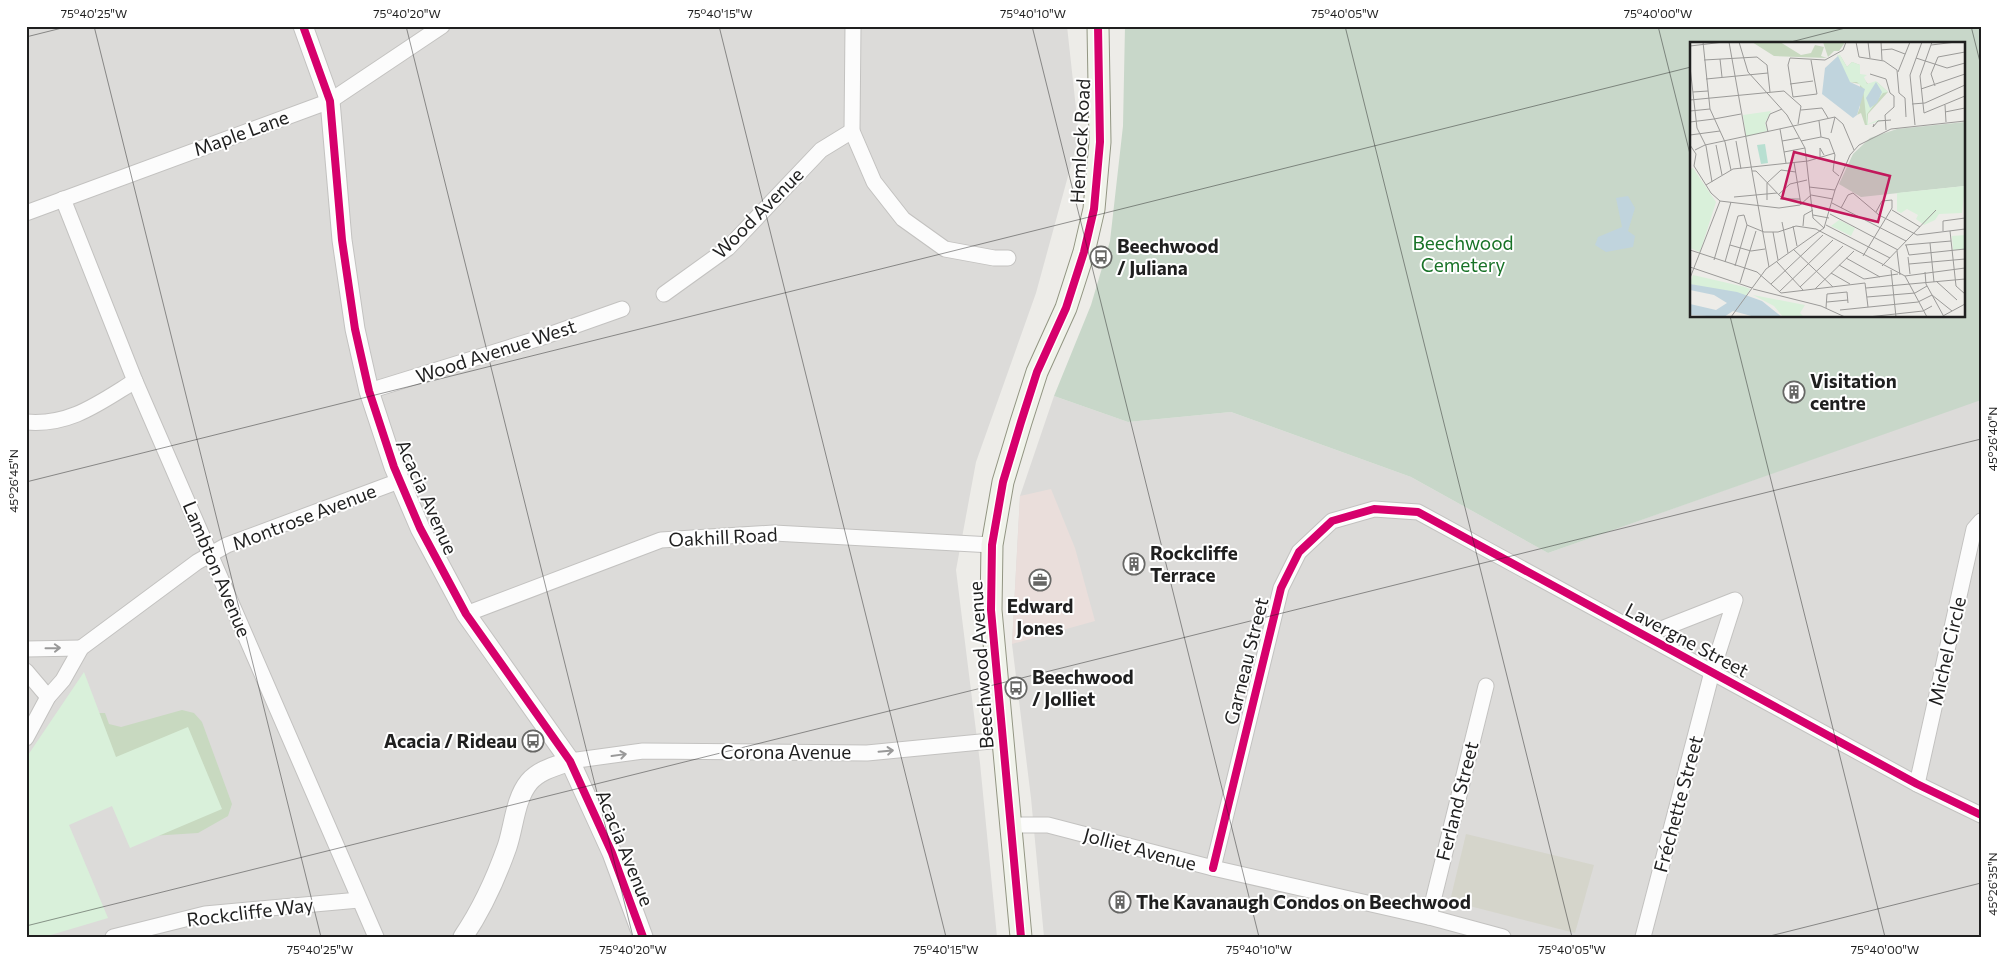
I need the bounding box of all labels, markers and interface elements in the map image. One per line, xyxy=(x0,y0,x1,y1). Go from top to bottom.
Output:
text: 75°40'25"W xyxy=(61,6,127,20)
text: 75°40'20"W xyxy=(373,6,441,20)
text: 75°40'15"W xyxy=(687,6,753,20)
text: 75°40'10"W xyxy=(1000,6,1066,20)
text: 75°40'05"W xyxy=(1311,6,1379,20)
text: 75°40'00"W xyxy=(1624,6,1692,20)
inset map xyxy=(1690,42,1964,318)
street label: Hemlock Road xyxy=(1065,78,1094,204)
street label: Maple Lane xyxy=(190,105,291,160)
street label: Wood Avenue xyxy=(708,163,808,263)
park label: Beechwood Cemetery xyxy=(1413,231,1513,276)
place label: Beechwood / Juliana xyxy=(1117,234,1219,279)
bus stop icon: Beechwood / Juliana xyxy=(1089,245,1113,269)
street label: Wood Avenue West xyxy=(413,314,579,387)
place label: Visitation centre xyxy=(1810,369,1897,414)
building icon: Visitation centre xyxy=(1782,380,1806,404)
text: 45°26'40"N xyxy=(1985,407,1999,471)
street label: Acacia Avenue xyxy=(392,436,463,558)
text: 45°26'45"N xyxy=(6,449,20,513)
street label: Montrose Avenue xyxy=(229,479,379,555)
street label: Lambton Avenue xyxy=(178,497,256,640)
street label: Oakhill Road xyxy=(668,522,778,551)
place label: Rockcliffe Terrace xyxy=(1150,541,1238,586)
building icon: Rockcliffe Terrace xyxy=(1122,552,1146,576)
office icon: Edward Jones xyxy=(1028,568,1052,592)
street label: Beechwood Avenue xyxy=(963,580,998,750)
place label: Edward Jones xyxy=(1007,594,1073,639)
street label: Michel Circle xyxy=(1923,594,1970,708)
street label: Garneau Street xyxy=(1219,595,1272,727)
street label: Lavergne Street xyxy=(1622,597,1753,682)
one-way arrow xyxy=(45,644,61,653)
place label: Beechwood / Jolliet xyxy=(1032,665,1134,710)
bus stop icon: Beechwood / Jolliet xyxy=(1004,676,1028,700)
place label: Acacia / Rideau xyxy=(384,729,517,752)
bus stop icon: Acacia / Rideau xyxy=(521,729,545,753)
street label: Fréchette Street xyxy=(1648,733,1707,875)
street label: Ferland Street xyxy=(1431,739,1482,863)
street label: Corona Avenue xyxy=(721,740,851,763)
one-way arrow xyxy=(878,746,894,756)
one-way arrow xyxy=(610,750,626,760)
street label: Acacia Avenue xyxy=(592,786,659,909)
street label: Jolliet Avenue xyxy=(1081,822,1199,875)
text: 45°26'35"N xyxy=(1985,852,1999,916)
building icon: The Kavanaugh Condos on Beechwood xyxy=(1108,890,1132,914)
place label: The Kavanaugh Condos on Beechwood xyxy=(1136,890,1471,913)
street label: Rockcliffe Way xyxy=(185,892,315,931)
text: 75°40'25"W xyxy=(287,942,353,956)
text: 75°40'20"W xyxy=(599,942,667,956)
text: 75°40'15"W xyxy=(913,942,979,956)
text: 75°40'10"W xyxy=(1226,942,1292,956)
text: 75°40'05"W xyxy=(1538,942,1606,956)
text: 75°40'00"W xyxy=(1851,942,1919,956)

